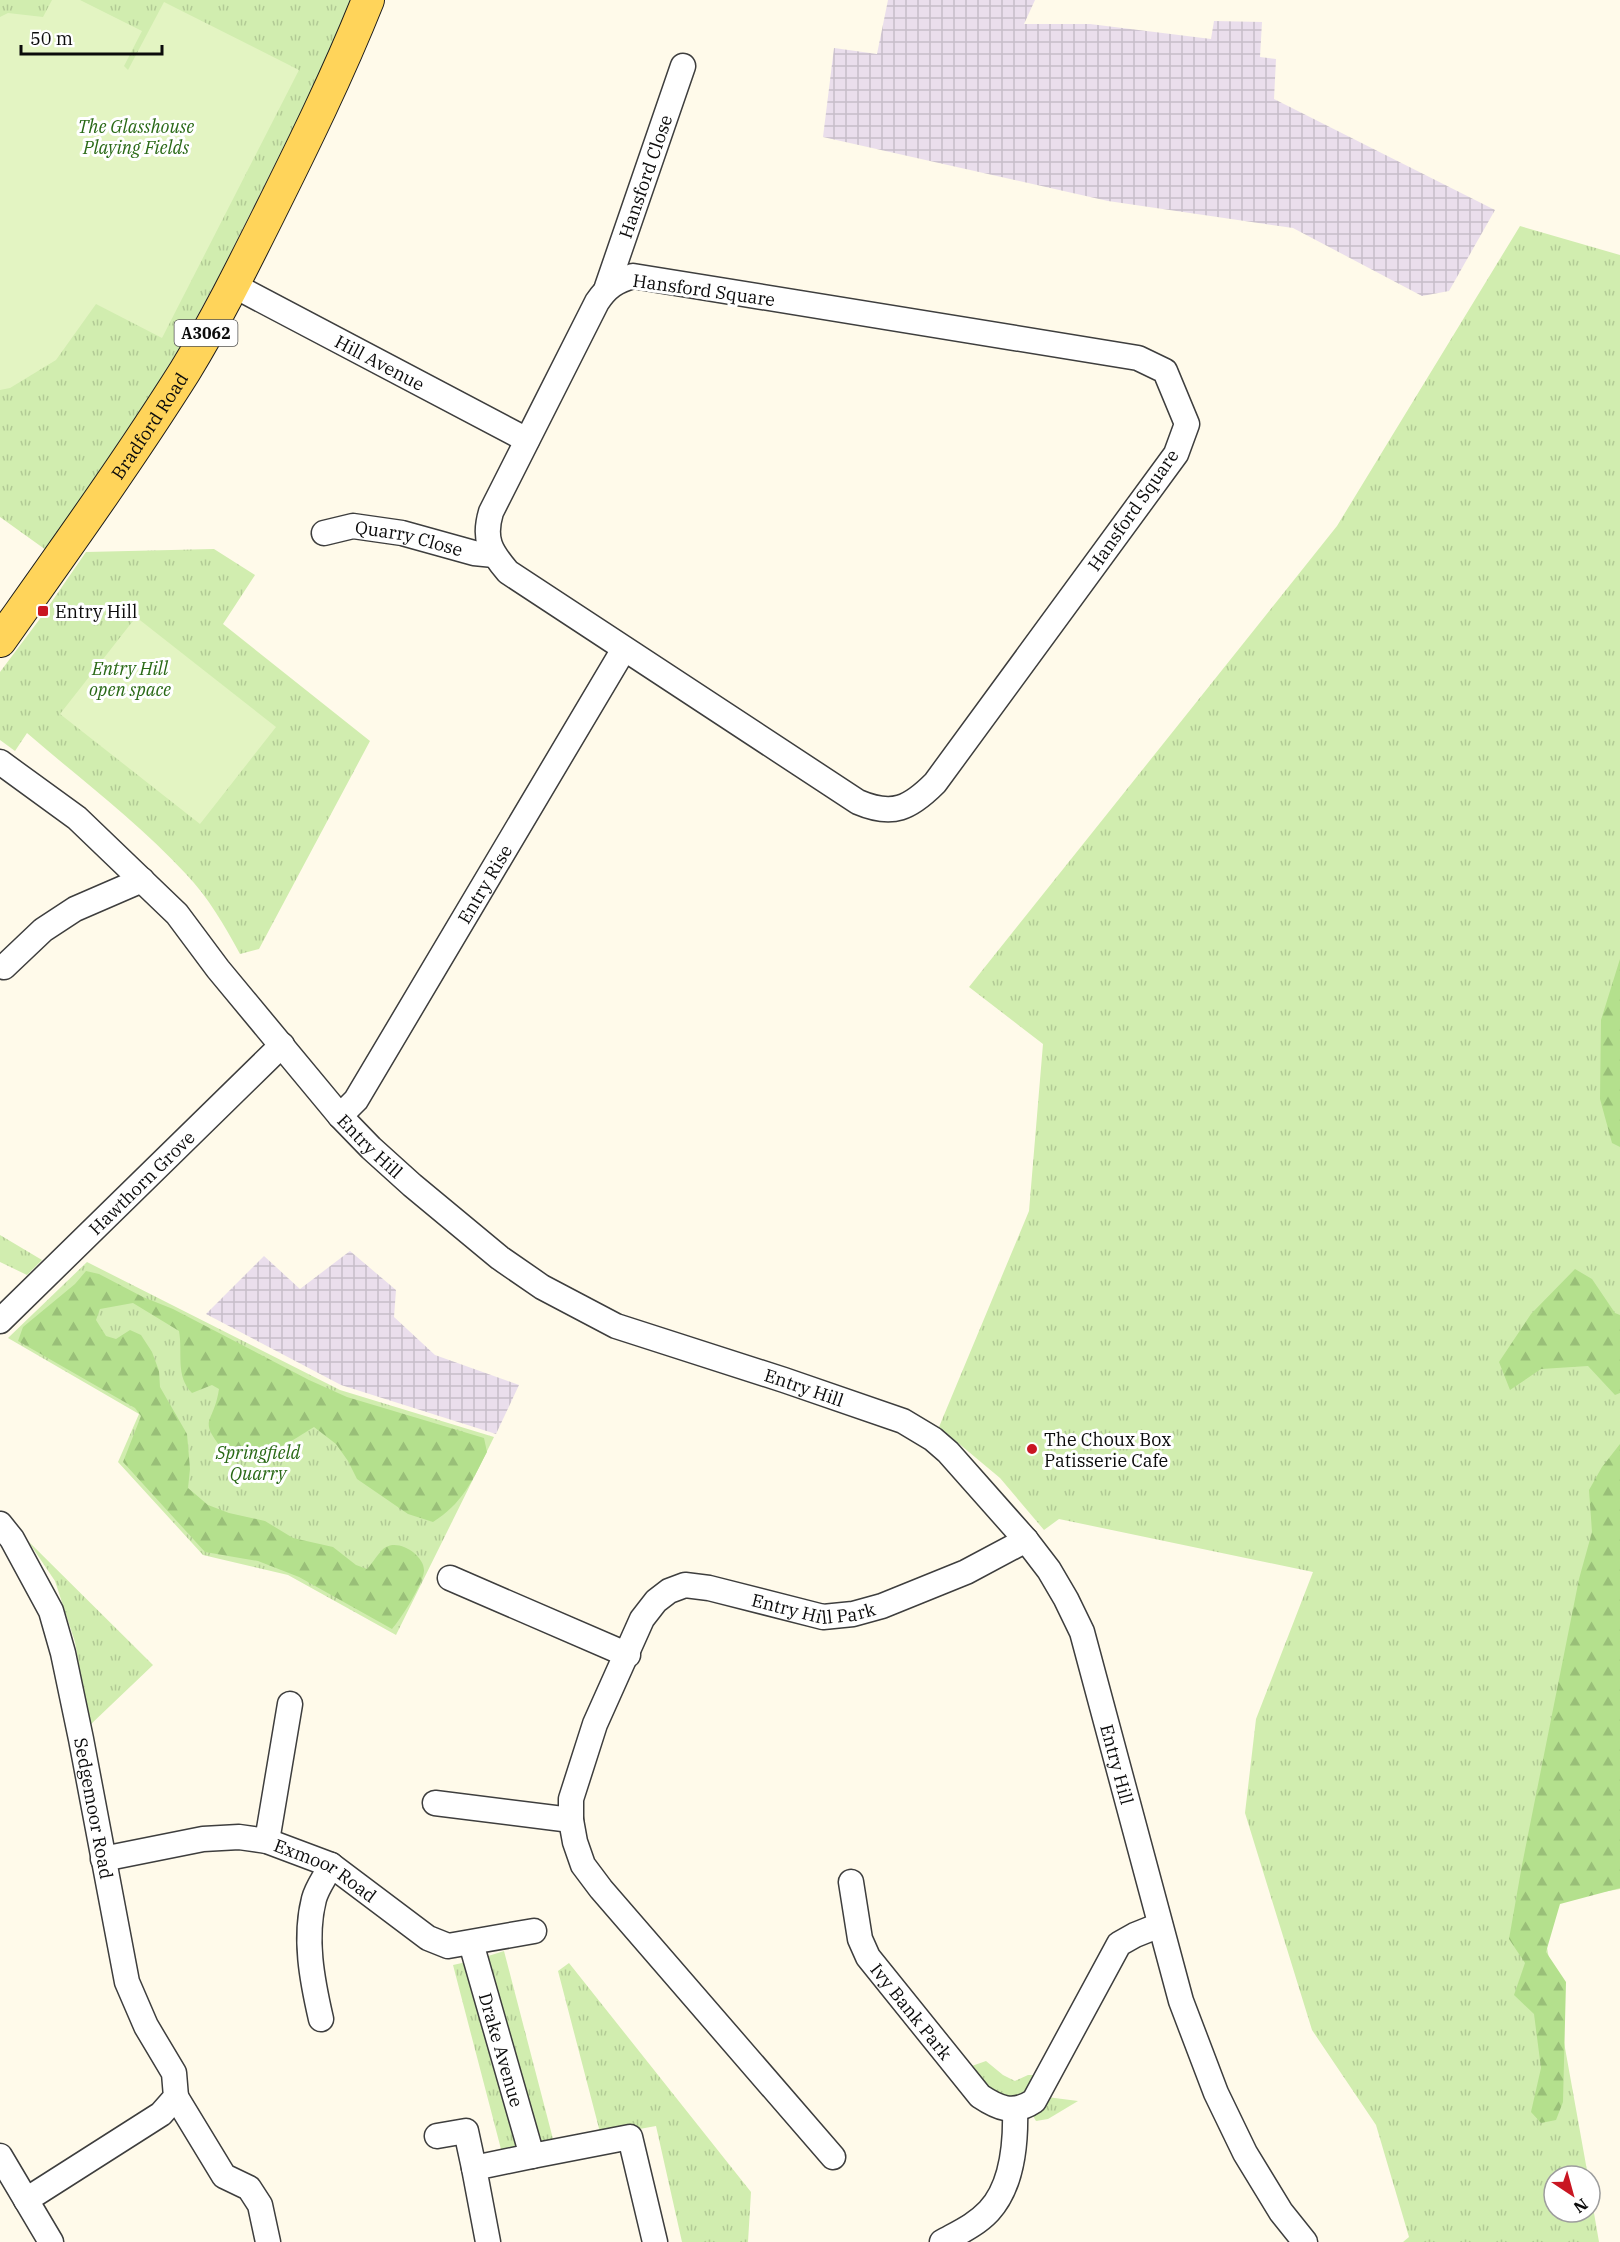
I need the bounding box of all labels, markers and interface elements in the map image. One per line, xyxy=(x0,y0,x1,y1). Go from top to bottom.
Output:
scale bar xyxy=(21,18,162,56)
text: 50 m xyxy=(30,27,73,50)
street label: Hansford Close xyxy=(613,111,677,241)
park label: The Glasshouse Playing Fields xyxy=(78,115,194,159)
street label: Hansford Square xyxy=(631,269,777,311)
road number: A3062 xyxy=(174,320,238,346)
street label: Hill Avenue xyxy=(331,329,429,395)
street label: Bradford Road xyxy=(106,368,193,483)
street label: Hansford Square xyxy=(1082,445,1184,575)
street label: Quarry Close xyxy=(354,515,465,561)
place label: Entry Hill xyxy=(55,600,137,623)
marker: Entry Hill xyxy=(36,604,50,618)
park label: Entry Hill open space xyxy=(89,657,171,701)
street label: Entry Rise xyxy=(452,840,517,928)
street label: Entry Hill xyxy=(333,1109,408,1183)
street label: Hawthorn Grove xyxy=(84,1126,199,1239)
street label: Entry Hill xyxy=(762,1363,847,1411)
place label: The Choux Box Patisserie Cafe xyxy=(1044,1428,1171,1472)
park label: Springfield Quarry xyxy=(215,1441,301,1485)
marker: The Choux Box Patisserie Cafe xyxy=(1025,1442,1039,1456)
street label: Entry Hill Park xyxy=(749,1588,878,1629)
street label: Entry Hill xyxy=(1096,1721,1139,1807)
street label: Sedgemoor Road xyxy=(69,1735,119,1881)
street label: Exmoor Road xyxy=(271,1833,382,1907)
street label: Ivy Bank Park xyxy=(866,1958,958,2065)
street label: Drake Avenue xyxy=(474,1990,529,2110)
north arrow xyxy=(1542,2164,1602,2224)
text: N xyxy=(1570,2194,1592,2218)

